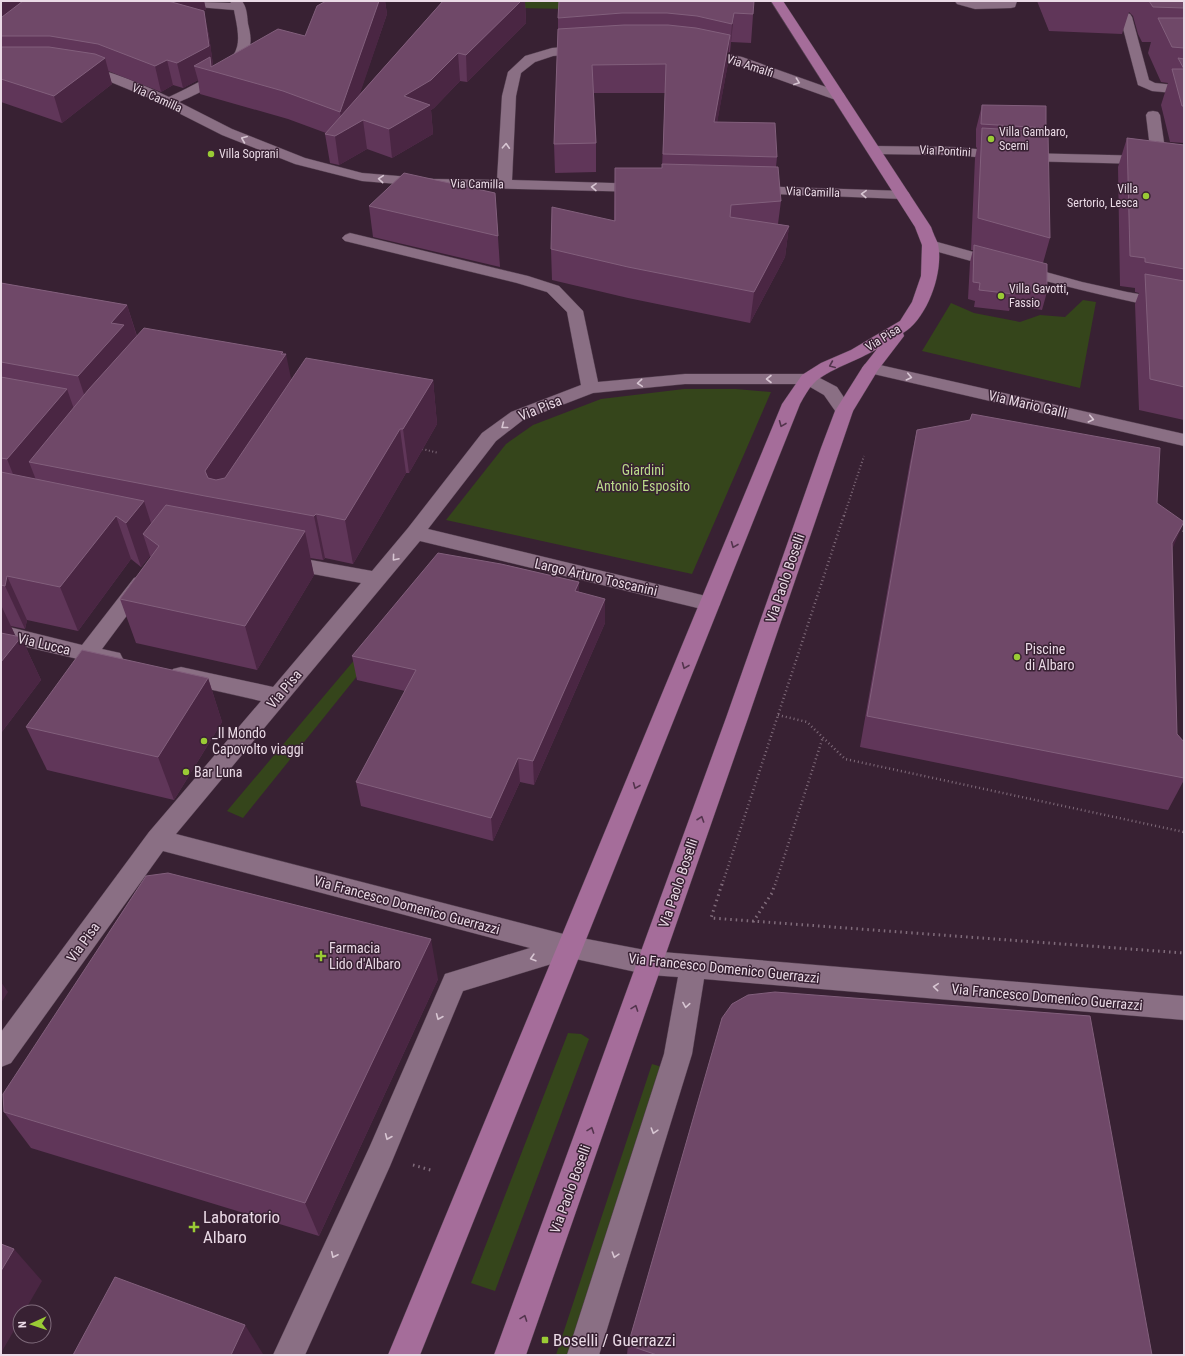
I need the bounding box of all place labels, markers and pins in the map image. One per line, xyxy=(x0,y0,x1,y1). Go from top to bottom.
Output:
place label: Villa Gambaro, Scerni xyxy=(999,125,1068,153)
marker: Villa Gambaro, Scerni xyxy=(986,134,996,144)
place label: Villa Soprani xyxy=(219,147,278,161)
marker: Villa Soprani xyxy=(206,149,216,159)
place label: Villa Sertorio, Lesca xyxy=(1067,182,1138,210)
marker: Villa Sertorio, Lesca xyxy=(1141,191,1151,201)
place label: Villa Gavotti, Fassio xyxy=(1009,282,1069,310)
marker: Villa Gavotti, Fassio xyxy=(996,291,1006,301)
place label: Piscine di Albaro xyxy=(1025,641,1074,673)
marker: Piscine di Albaro xyxy=(1012,652,1022,662)
place label: _Il Mondo Capovolto viaggi xyxy=(212,725,304,757)
marker: _Il Mondo Capovolto viaggi xyxy=(199,736,209,746)
place label: Bar Luna xyxy=(194,764,242,780)
marker: Bar Luna xyxy=(181,767,191,777)
place label: Farmacia Lido d'Albaro xyxy=(329,940,401,972)
marker: Farmacia Lido d'Albaro xyxy=(316,951,326,961)
place label: Laboratorio Albaro xyxy=(203,1207,280,1247)
marker: Laboratorio Albaro xyxy=(188,1221,200,1233)
place label: Boselli / Guerrazzi xyxy=(553,1330,676,1350)
marker: Boselli / Guerrazzi xyxy=(540,1335,550,1345)

